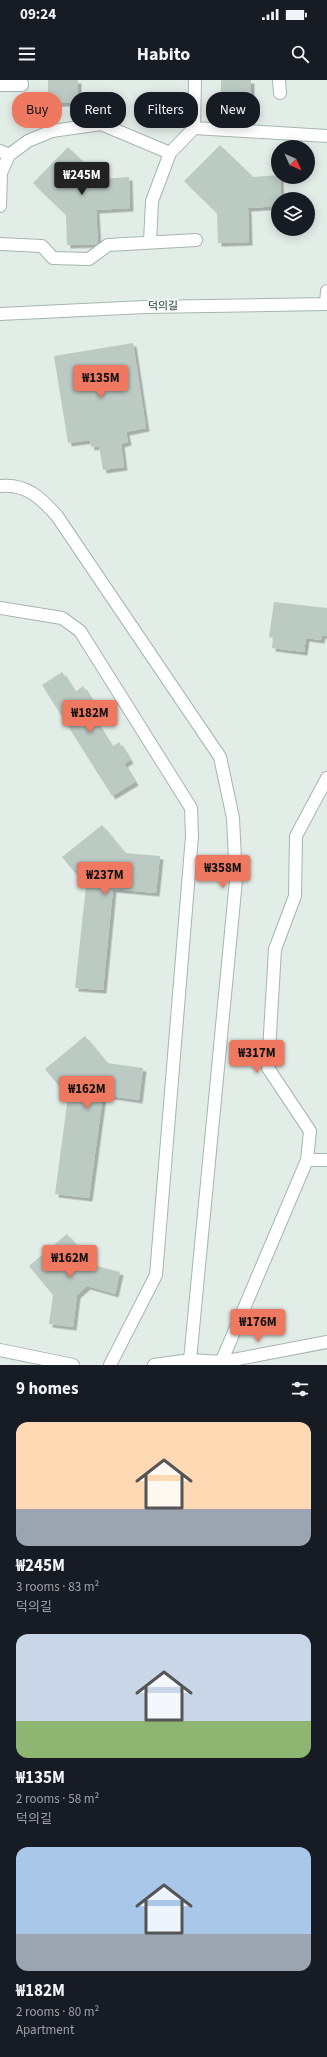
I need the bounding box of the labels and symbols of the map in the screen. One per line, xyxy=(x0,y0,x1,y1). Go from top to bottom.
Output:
north arrow xyxy=(271,140,315,184)
pin: ₩245M xyxy=(54,162,110,196)
street label: 덕의길 xyxy=(148,298,178,314)
pin: ₩135M xyxy=(73,365,129,399)
pin: ₩182M xyxy=(62,700,118,734)
pin: ₩358M xyxy=(195,855,251,889)
pin: ₩237M xyxy=(77,862,133,896)
pin: ₩317M xyxy=(229,1040,285,1074)
pin: ₩162M xyxy=(59,1076,115,1110)
pin: ₩162M xyxy=(42,1245,98,1279)
pin: ₩176M xyxy=(230,1309,286,1343)

